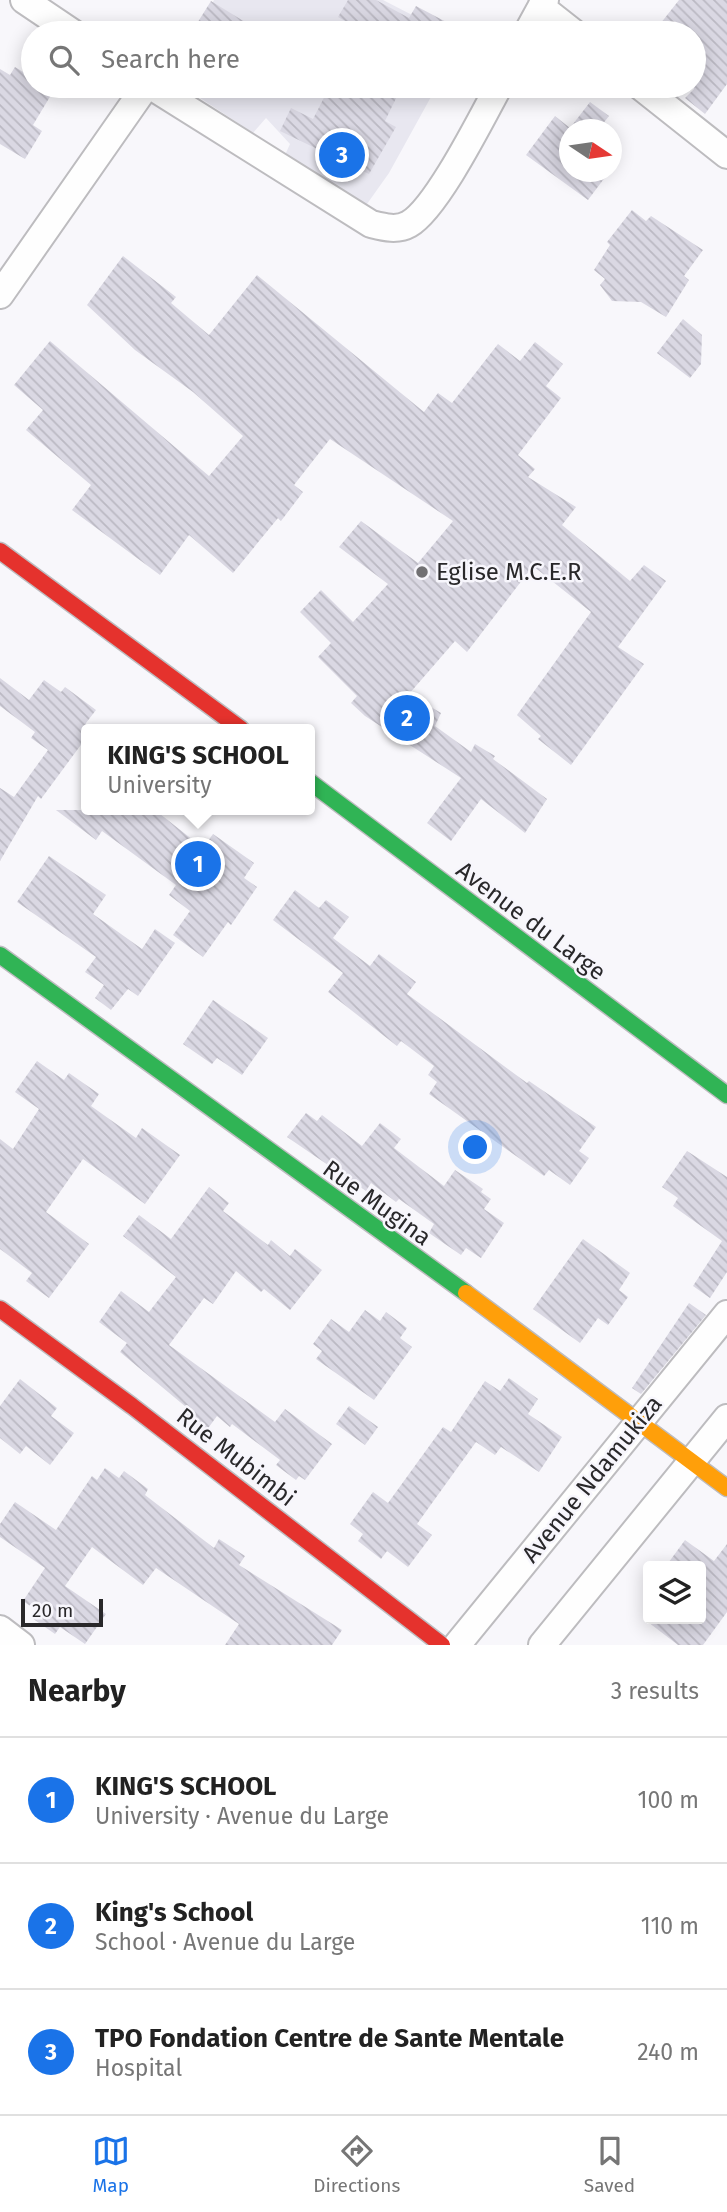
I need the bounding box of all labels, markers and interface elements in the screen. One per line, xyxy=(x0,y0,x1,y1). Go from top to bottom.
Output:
search box xyxy=(21,21,706,98)
icon: search xyxy=(45,41,83,79)
text: Search here xyxy=(101,44,240,75)
north arrow xyxy=(559,119,622,182)
pin: 3 xyxy=(319,129,365,181)
place label: Eglise M.C.E.R xyxy=(436,558,582,586)
marker: Eglise M.C.E.R xyxy=(414,564,430,580)
pin: 2 xyxy=(384,692,430,744)
popup xyxy=(81,724,315,815)
text: KING'S SCHOOL xyxy=(107,740,289,771)
text: University xyxy=(107,771,211,799)
pin: 1 xyxy=(175,838,221,890)
street label: Avenue du Large xyxy=(451,856,611,986)
your location xyxy=(458,1130,492,1164)
street label: Rue Mugina xyxy=(317,1154,437,1252)
street label: Avenue Ndamukiza xyxy=(516,1390,668,1568)
street label: Rue Mubimbi xyxy=(171,1402,301,1512)
map controls xyxy=(643,1561,706,1624)
button: layers xyxy=(643,1561,706,1624)
scale bar xyxy=(21,1596,103,1628)
text: 20 m xyxy=(32,1599,73,1622)
text: Nearby xyxy=(28,1673,126,1709)
text: 3 results xyxy=(611,1677,699,1705)
text: KING'S SCHOOL xyxy=(95,1771,276,1802)
text: 1 xyxy=(46,1786,56,1814)
text: 100 m xyxy=(638,1786,699,1814)
text: University · Avenue du Large xyxy=(95,1802,389,1830)
text: King's School xyxy=(95,1897,253,1928)
text: 2 xyxy=(45,1912,57,1940)
text: 110 m xyxy=(641,1912,699,1940)
text: School · Avenue du Large xyxy=(95,1928,355,1956)
text: TPO Fondation Centre de Sante Mentale xyxy=(95,2023,564,2054)
text: 3 xyxy=(45,2038,57,2066)
text: 240 m xyxy=(637,2038,699,2066)
text: Hospital xyxy=(95,2054,182,2082)
tab: Map xyxy=(92,2132,130,2197)
tab: Directions xyxy=(313,2132,400,2197)
tab: Saved xyxy=(584,2132,635,2197)

